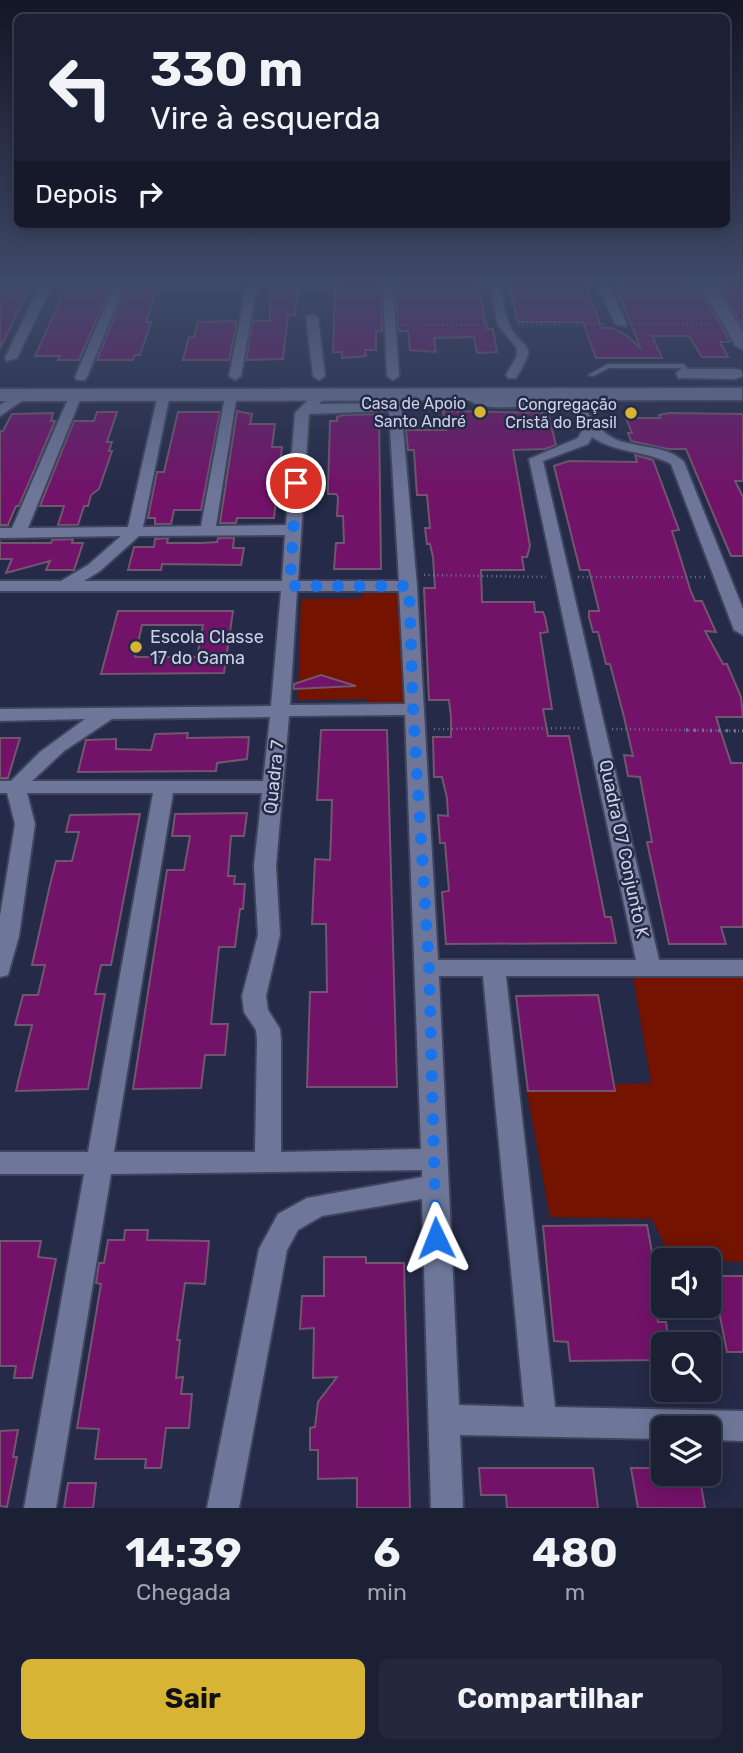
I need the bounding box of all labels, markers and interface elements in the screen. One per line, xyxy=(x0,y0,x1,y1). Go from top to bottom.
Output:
text: 330 m xyxy=(150,40,303,98)
icon: left xyxy=(35,42,126,133)
text: Vire à esquerda xyxy=(150,99,381,137)
icon: right xyxy=(131,175,169,213)
text: Depois xyxy=(35,179,117,210)
place label: Casa de Apoio Santo André xyxy=(361,394,466,431)
place label: Congregação Cristã do Brasil xyxy=(505,395,617,432)
marker: Casa de Apoio Santo André xyxy=(472,404,488,420)
marker: Congregação Cristã do Brasil xyxy=(623,405,639,421)
pin xyxy=(266,453,326,513)
icon: arrive xyxy=(277,464,315,502)
place label: Escola Classe 17 do Gama xyxy=(150,626,264,669)
marker: Escola Classe 17 do Gama xyxy=(128,639,144,655)
street label: Quadra 7 xyxy=(259,739,289,815)
street label: Quadra 07 Conjunto K xyxy=(594,758,654,940)
position arrow xyxy=(399,1201,473,1275)
map controls xyxy=(651,1248,721,1486)
button: sound xyxy=(651,1248,721,1318)
button: search xyxy=(651,1332,721,1402)
button: layers xyxy=(651,1416,721,1486)
text: 14:39 xyxy=(125,1528,242,1578)
text: 6 xyxy=(373,1528,401,1578)
text: 480 xyxy=(532,1528,618,1578)
text: Chegada xyxy=(136,1578,231,1606)
text: min xyxy=(367,1578,407,1606)
text: m xyxy=(565,1578,585,1606)
button: Sair xyxy=(21,1659,365,1739)
button: Compartilhar xyxy=(379,1659,722,1739)

